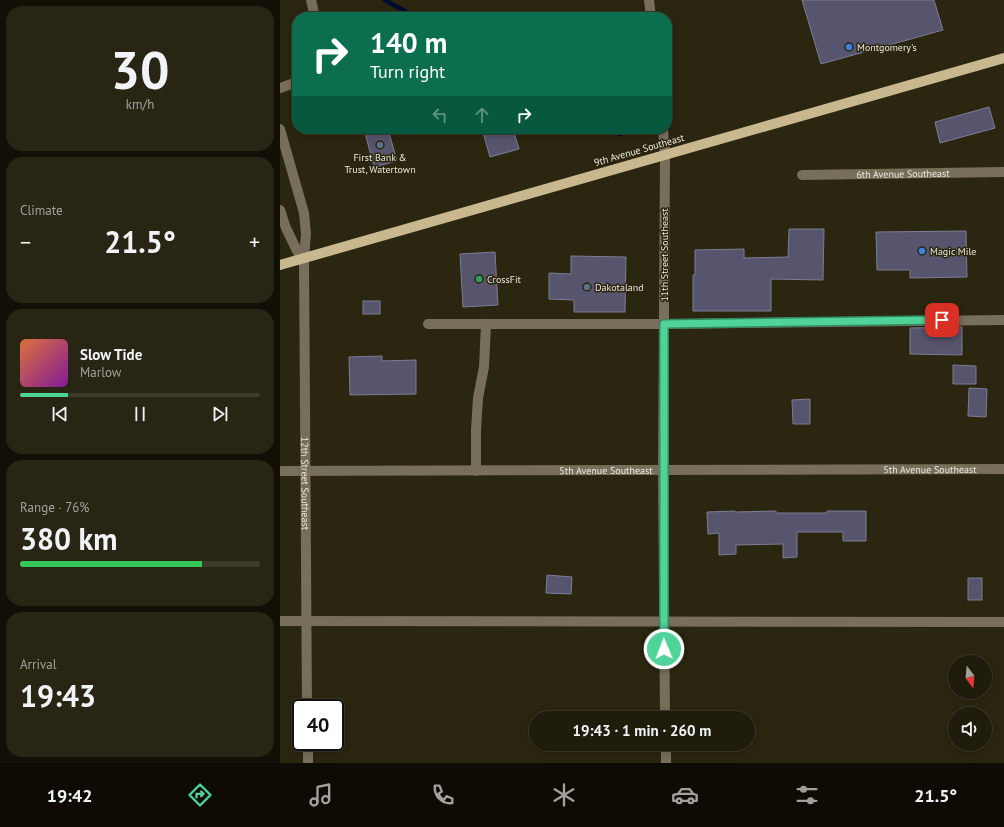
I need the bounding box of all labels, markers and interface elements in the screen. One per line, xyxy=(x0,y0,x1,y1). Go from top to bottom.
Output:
text: 140 m xyxy=(370,24,447,61)
icon: right xyxy=(304,28,356,80)
text: 30 xyxy=(111,36,169,103)
place label: Montgomery's xyxy=(857,41,917,54)
marker: Montgomery's xyxy=(844,42,854,52)
text: Turn right xyxy=(370,60,445,83)
text: km/h xyxy=(126,96,154,113)
icon: left xyxy=(429,104,451,126)
icon: ahead xyxy=(471,104,493,126)
icon: right xyxy=(513,104,535,126)
street label: 9th Avenue Southeast xyxy=(592,131,686,169)
marker: First Bank & Trust, Watertown xyxy=(375,140,385,150)
place label: First Bank & Trust, Watertown xyxy=(344,151,416,176)
street label: 6th Avenue Southeast xyxy=(856,166,950,181)
text: Climate xyxy=(20,202,63,219)
street label: 11th Street Southeast xyxy=(658,208,671,302)
text: 21.5° xyxy=(104,222,176,261)
text: − xyxy=(20,228,31,256)
text: + xyxy=(249,228,260,256)
place label: Magic Mile xyxy=(930,245,976,258)
marker: Magic Mile xyxy=(917,246,927,256)
place label: CrossFit xyxy=(487,273,522,286)
marker: CrossFit xyxy=(474,274,484,284)
place label: Dakotaland xyxy=(595,281,644,294)
marker: Dakotaland xyxy=(582,282,592,292)
pin xyxy=(925,303,959,337)
icon: arrive xyxy=(931,309,953,331)
text: Slow Tide xyxy=(80,345,142,364)
text: Marlow xyxy=(80,364,121,381)
icon: previous xyxy=(49,403,71,425)
icon: pause xyxy=(129,403,151,425)
icon: next xyxy=(209,403,231,425)
street label: 12th Street Southeast xyxy=(299,437,312,531)
street label: 5th Avenue Southeast xyxy=(559,463,653,477)
street label: 5th Avenue Southeast xyxy=(883,463,977,476)
text: Range · 76% xyxy=(20,499,89,516)
text: 380 km xyxy=(20,519,118,558)
position arrow xyxy=(643,628,685,670)
north arrow xyxy=(948,655,992,699)
map controls xyxy=(948,655,992,751)
text: Arrival xyxy=(20,656,56,673)
text: 19:43 xyxy=(20,676,96,715)
speed limit sign: 40 xyxy=(292,699,344,751)
button: sound xyxy=(948,707,992,751)
text: 19:43 · 1 min · 260 m xyxy=(573,721,711,740)
icon: directions xyxy=(186,781,214,809)
icon: music xyxy=(307,781,335,809)
icon: phone xyxy=(429,781,457,809)
icon: climate xyxy=(550,781,578,809)
icon: car xyxy=(671,781,699,809)
icon: filters xyxy=(793,781,821,809)
text: 19:42 xyxy=(47,784,92,807)
text: 21.5° xyxy=(914,784,957,807)

